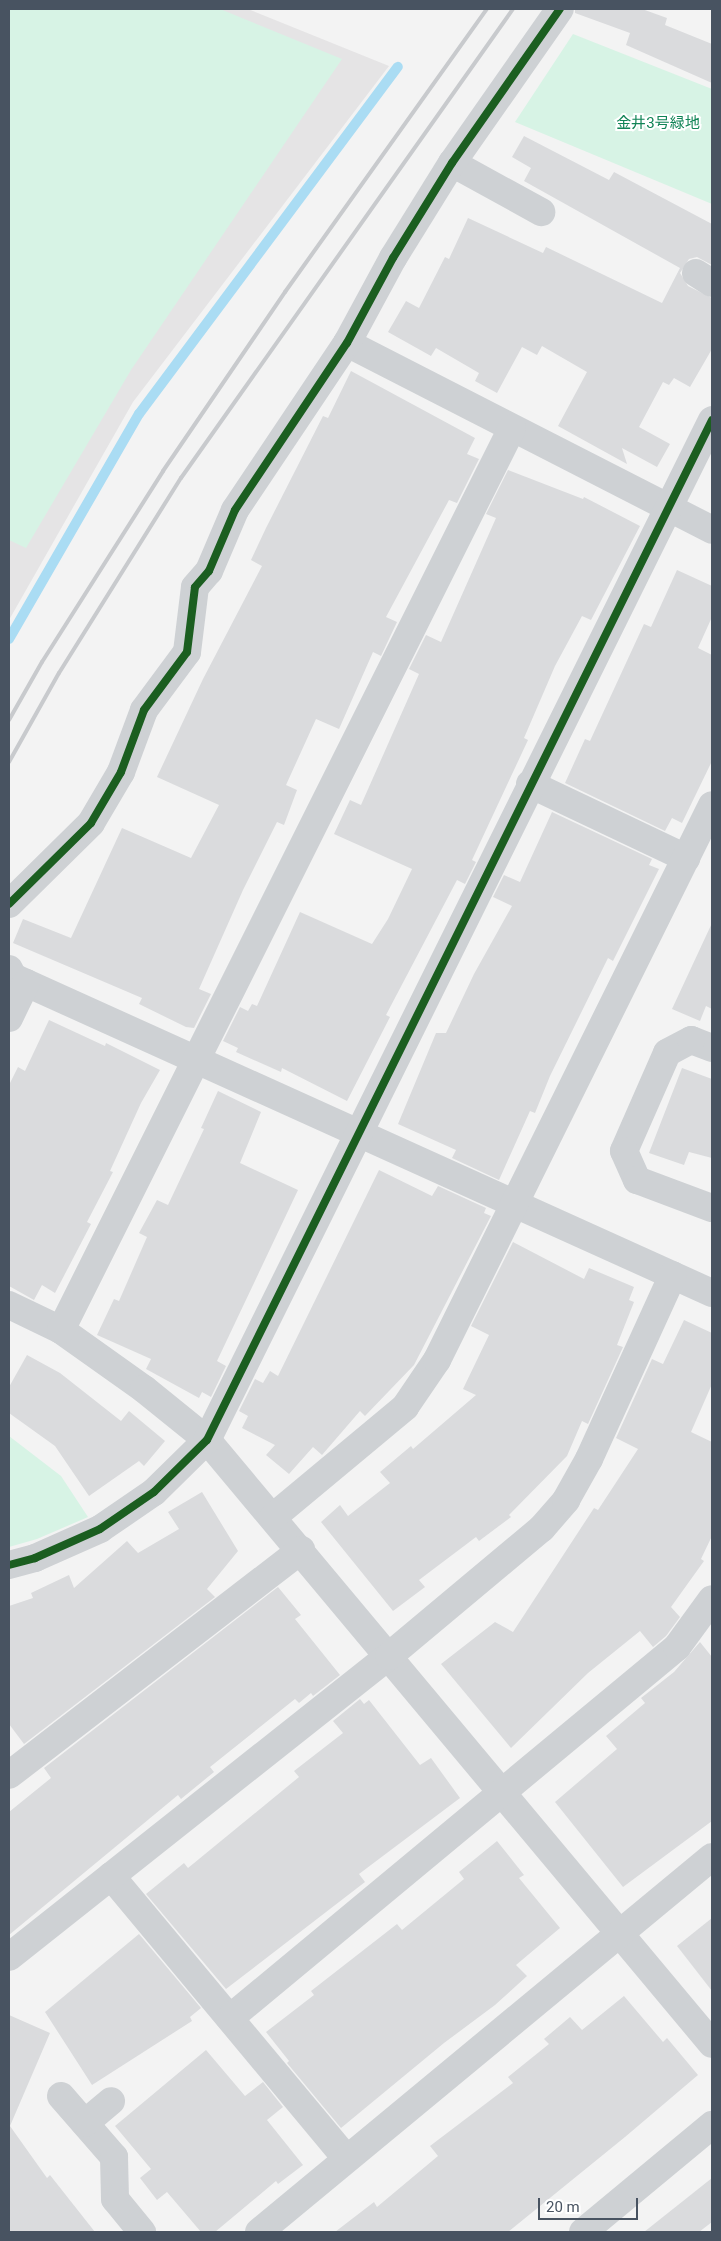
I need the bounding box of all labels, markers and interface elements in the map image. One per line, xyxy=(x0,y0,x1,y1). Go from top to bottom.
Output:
park label: 金井3号緑地 xyxy=(616,115,700,133)
scale bar xyxy=(541,2188,641,2220)
text: 20 m xyxy=(546,2198,580,2216)

